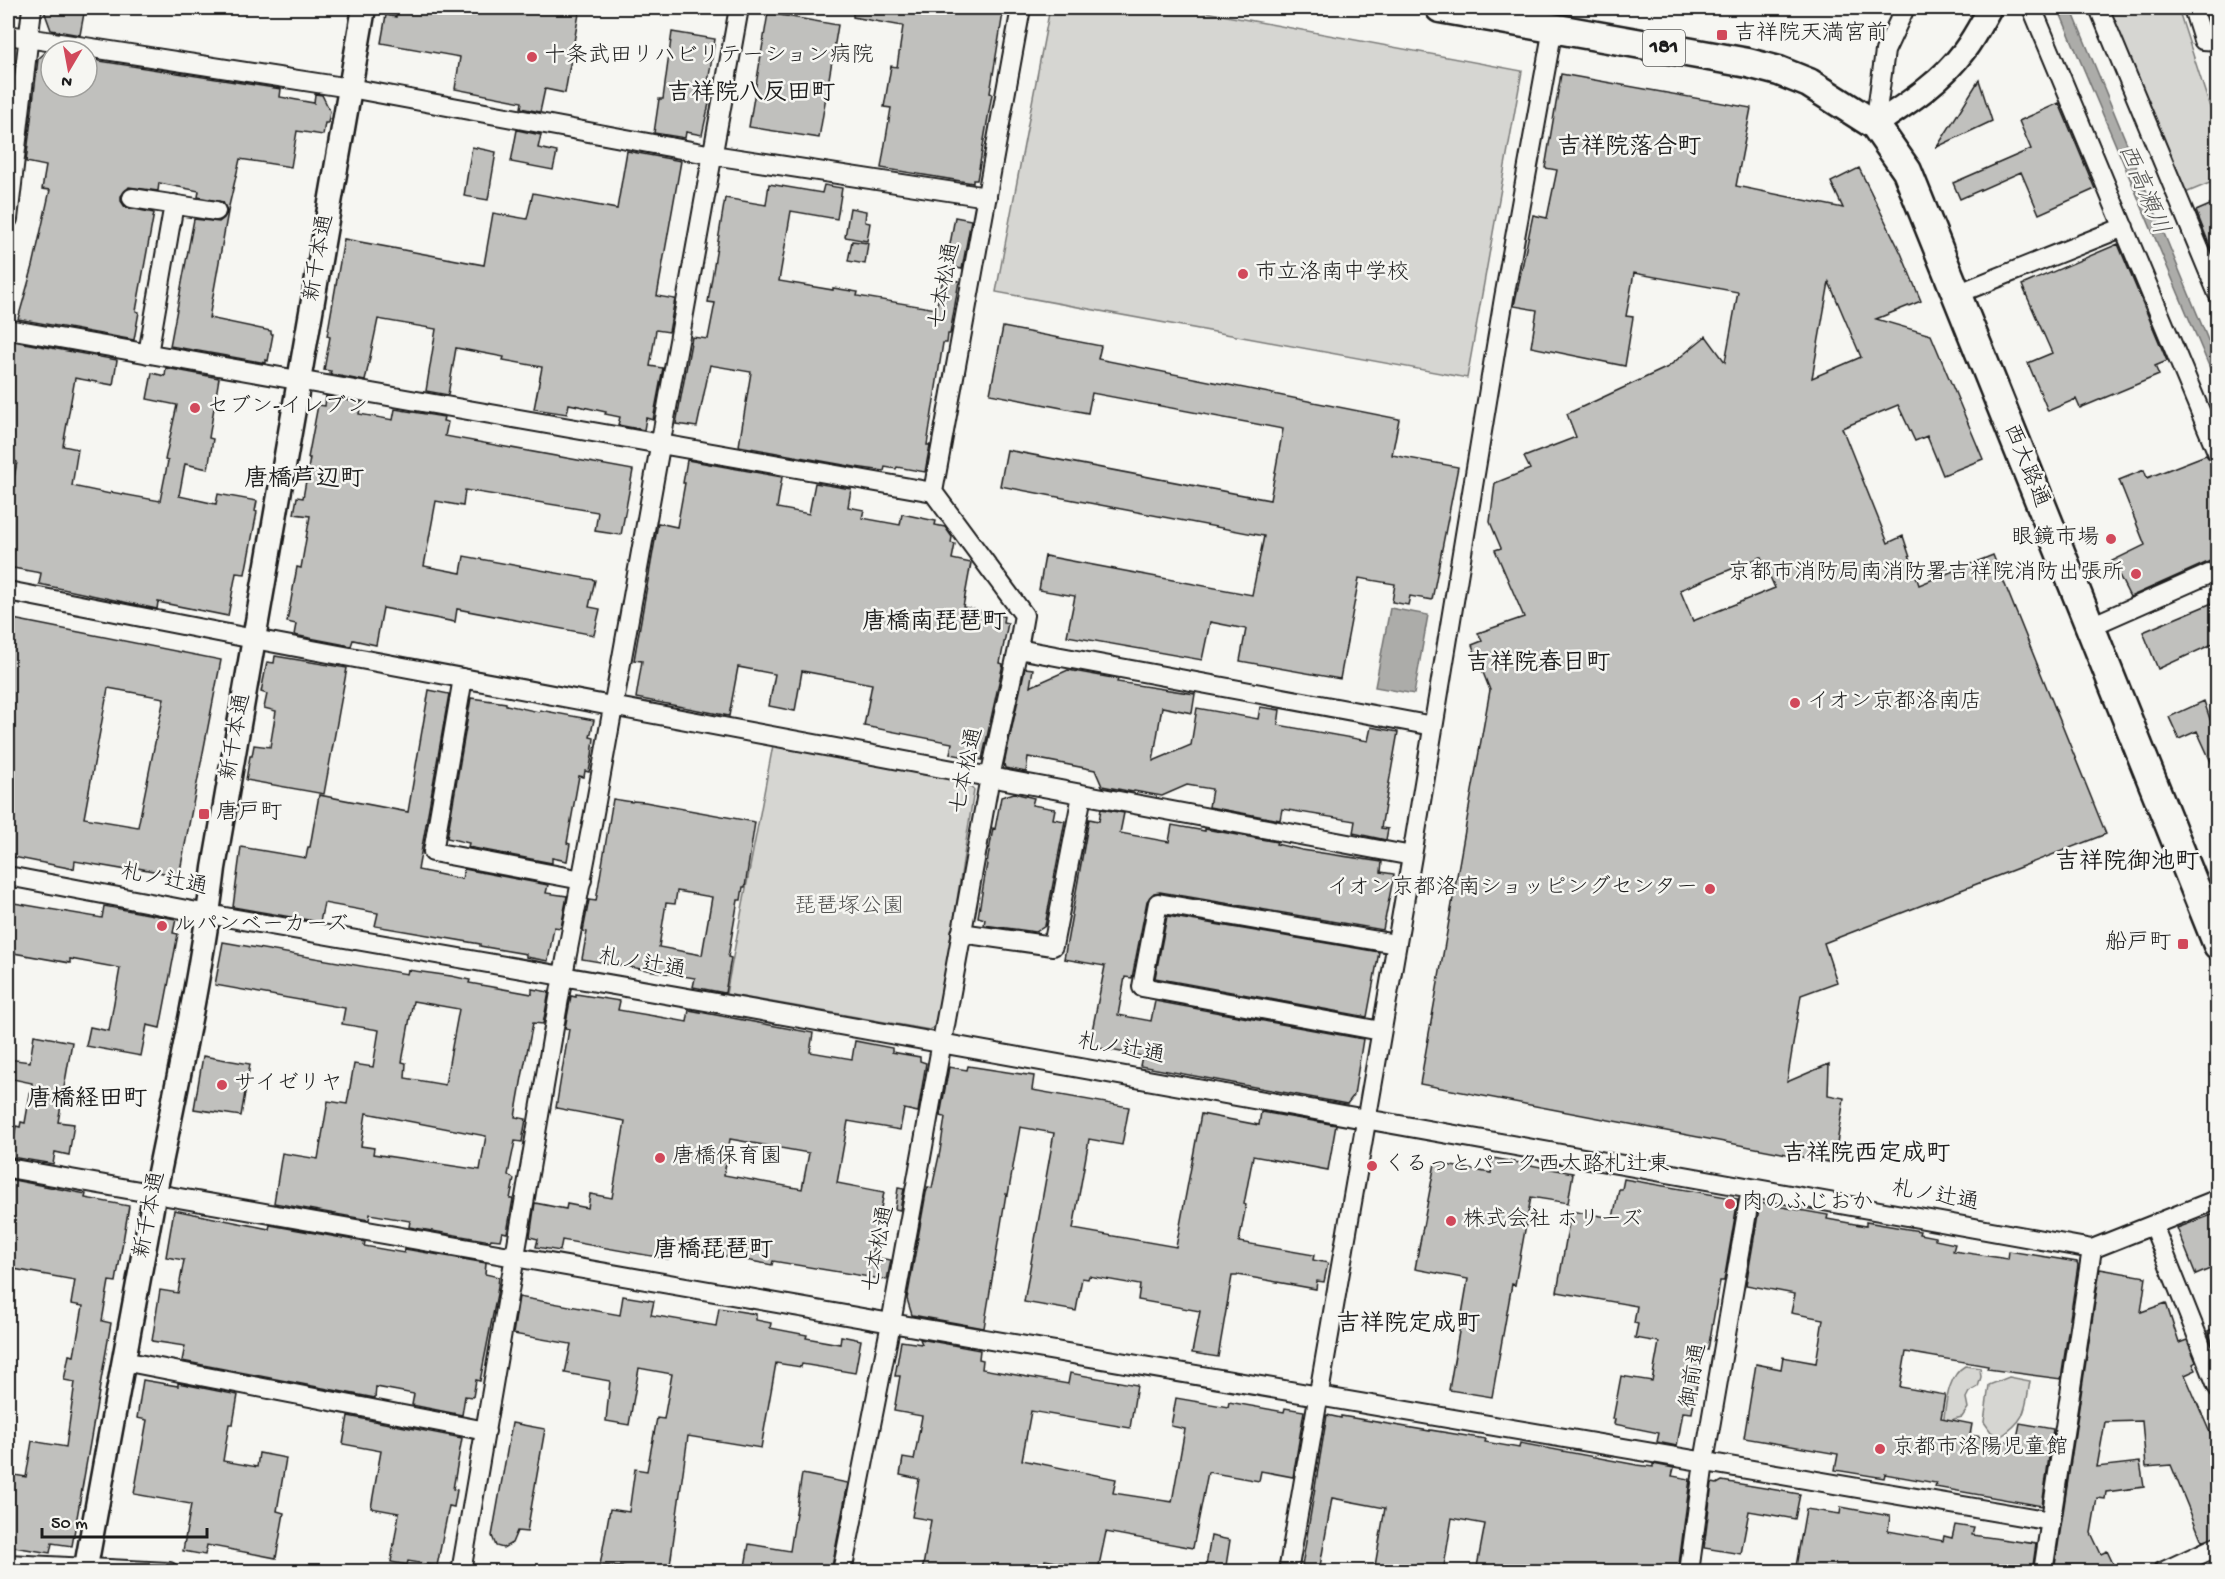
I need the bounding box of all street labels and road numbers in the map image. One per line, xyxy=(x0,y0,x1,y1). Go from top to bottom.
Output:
road number: 181 xyxy=(1643,30,1685,66)
street label: 新千本通 xyxy=(299,212,340,304)
street label: 七本松通 xyxy=(924,240,967,332)
street label: 西大路通 xyxy=(1996,420,2054,512)
street label: 新千本通 xyxy=(216,691,257,783)
street label: 七本松通 xyxy=(945,725,990,817)
street label: 札ノ辻通 xyxy=(118,859,210,902)
street label: 札ノ辻通 xyxy=(596,944,688,985)
street label: 札ノ辻通 xyxy=(1075,1029,1167,1070)
street label: 新千本通 xyxy=(129,1169,172,1261)
street label: 札ノ辻通 xyxy=(1889,1176,1981,1217)
street label: 七本松通 xyxy=(858,1203,901,1295)
street label: 御前通 xyxy=(1675,1341,1714,1411)

